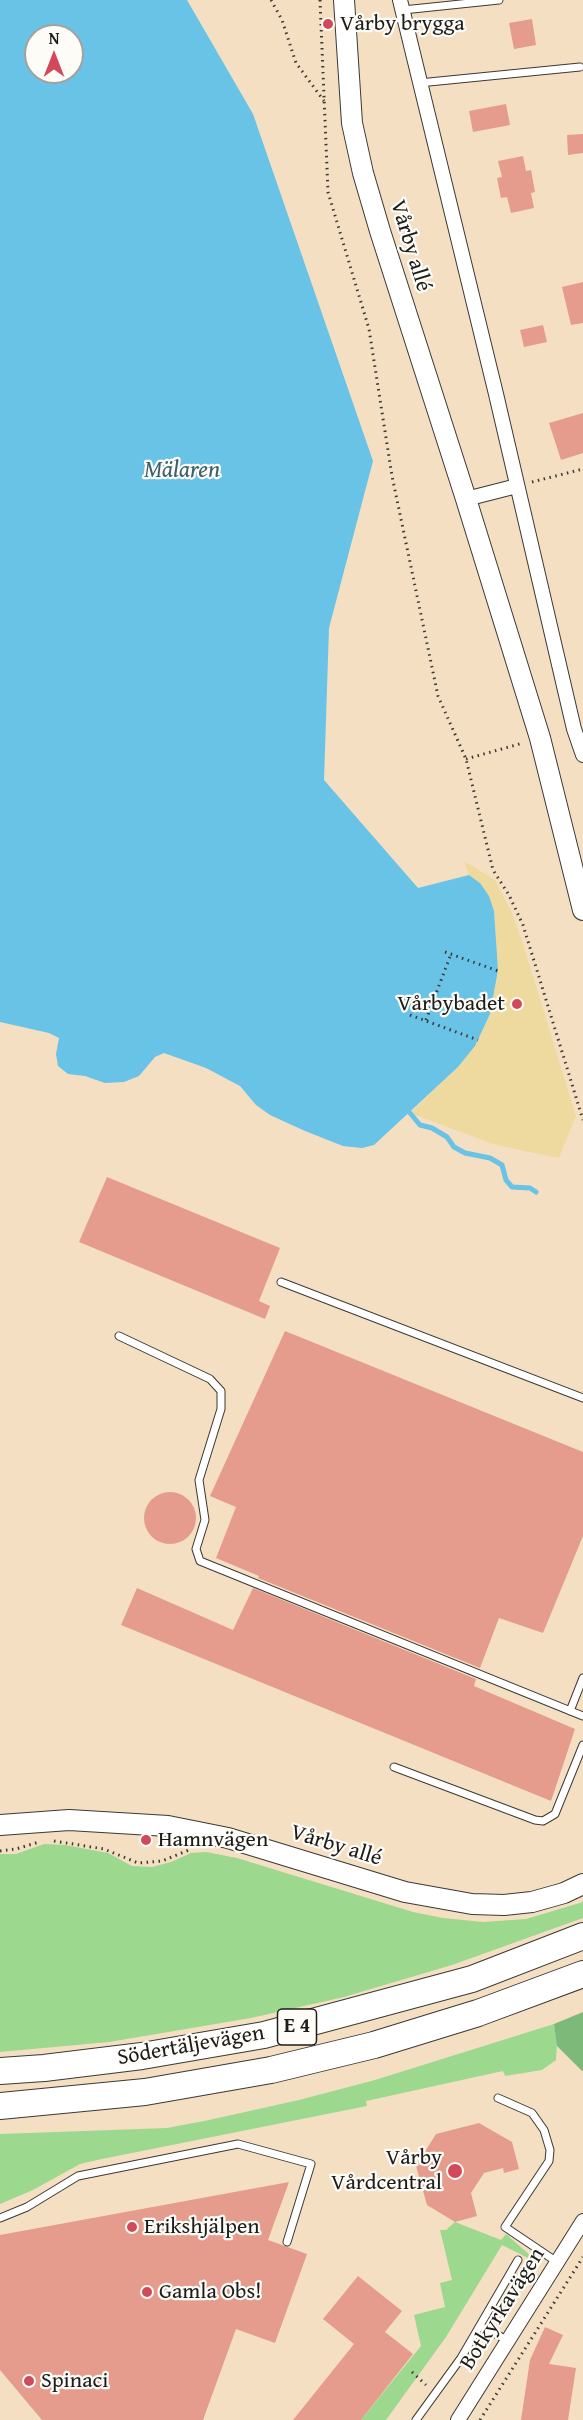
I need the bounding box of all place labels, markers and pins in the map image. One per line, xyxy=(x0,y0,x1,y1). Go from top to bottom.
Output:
place label: Vårby brygga xyxy=(340,11,465,37)
marker: Vårby brygga xyxy=(321,17,335,31)
place label: Vårbybadet xyxy=(397,991,505,1017)
marker: Vårbybadet xyxy=(510,997,524,1011)
place label: Hamnvägen xyxy=(158,1827,268,1853)
marker: Hamnvägen xyxy=(139,1833,153,1847)
place label: Vårby Vårdcentral xyxy=(331,2145,442,2196)
marker: Vårby Vårdcentral xyxy=(446,2162,464,2180)
place label: Erikshjälpen xyxy=(144,2214,260,2240)
marker: Erikshjälpen xyxy=(125,2220,139,2234)
place label: Gamla Obs! xyxy=(159,2279,261,2305)
marker: Gamla Obs! xyxy=(140,2285,154,2299)
place label: Spinaci xyxy=(41,2368,108,2394)
marker: Spinaci xyxy=(22,2374,36,2388)

